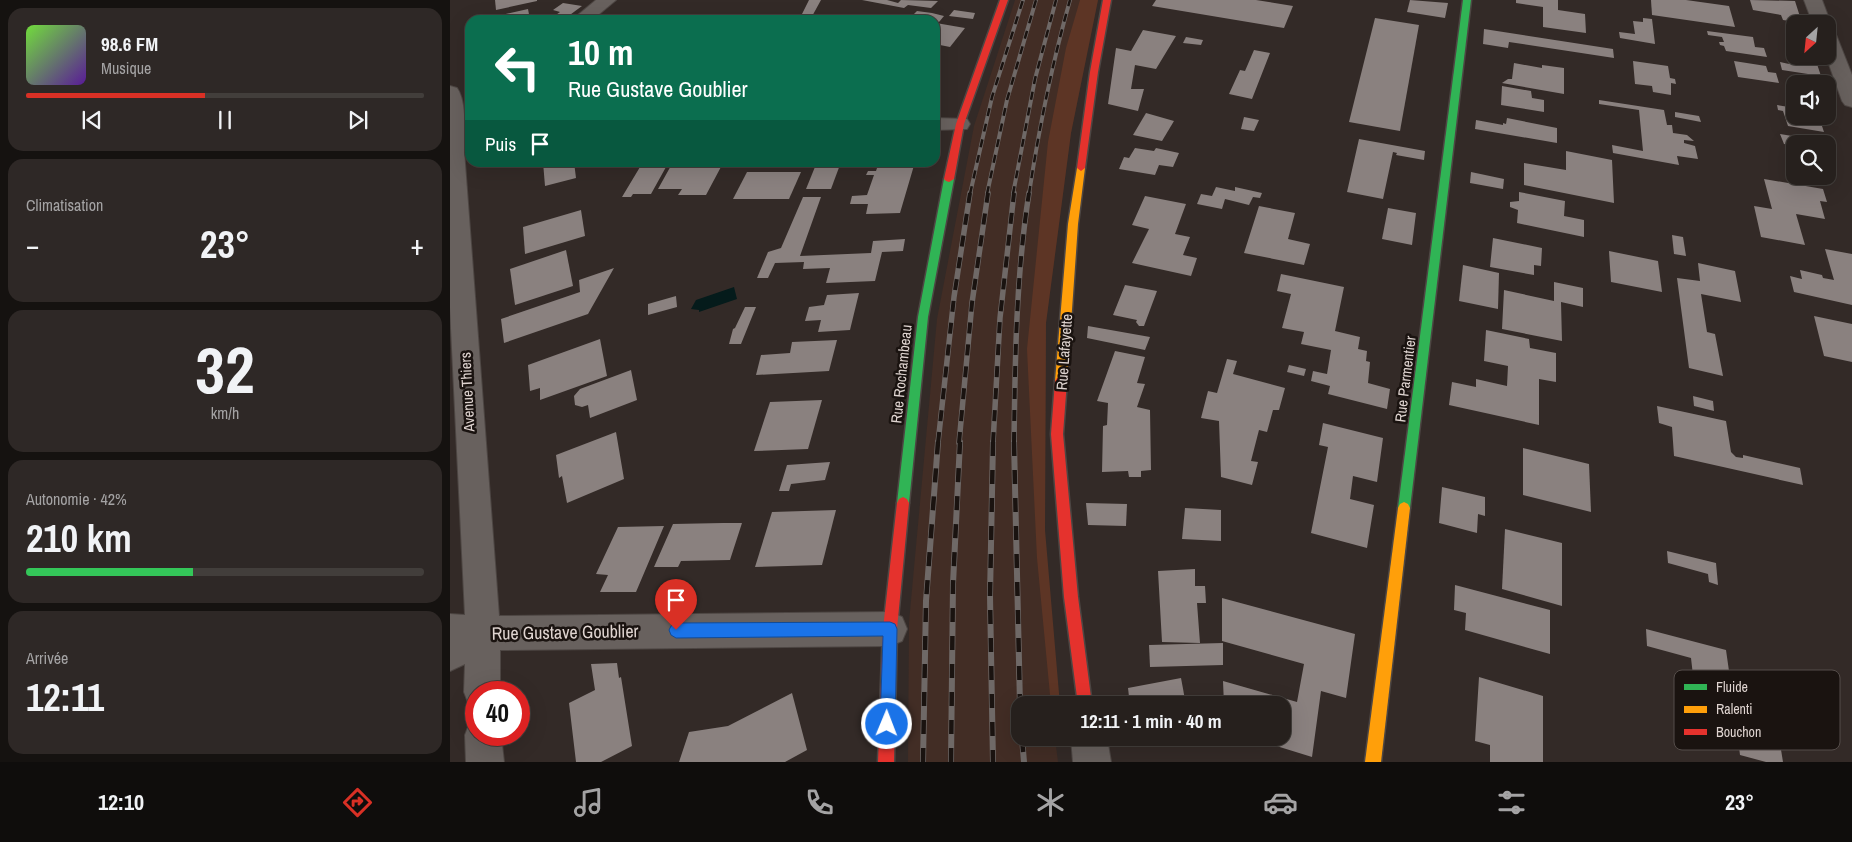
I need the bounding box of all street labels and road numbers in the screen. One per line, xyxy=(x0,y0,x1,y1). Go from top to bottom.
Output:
street label: Rue Lafayette xyxy=(1051,313,1077,391)
street label: Rue Rochambeau xyxy=(885,324,917,424)
street label: Rue Parmentier xyxy=(1389,335,1421,423)
street label: Avenue Thiers xyxy=(454,352,480,433)
street label: Rue Gustave Goublier xyxy=(491,618,639,646)

